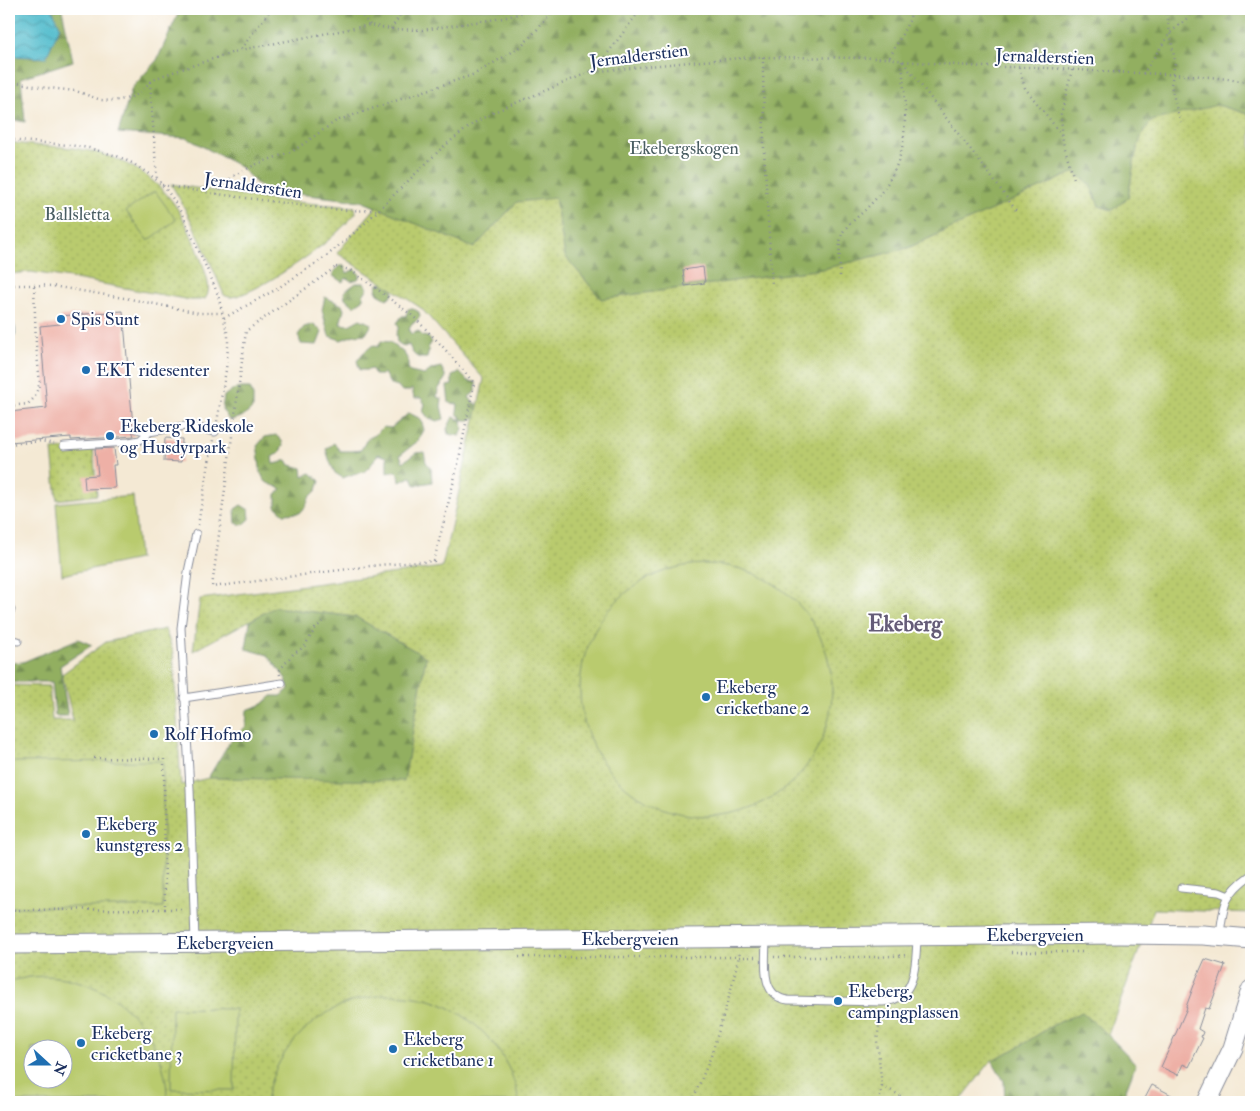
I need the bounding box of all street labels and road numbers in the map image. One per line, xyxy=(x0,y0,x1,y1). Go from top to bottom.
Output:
street label: Jernalderstien xyxy=(587,39,690,74)
street label: Jernalderstien xyxy=(994,44,1095,70)
street label: Jernalderstien xyxy=(201,168,304,204)
street label: Ekebergveien xyxy=(986,924,1084,947)
street label: Ekebergveien xyxy=(581,928,679,951)
street label: Ekebergveien xyxy=(176,932,274,955)

